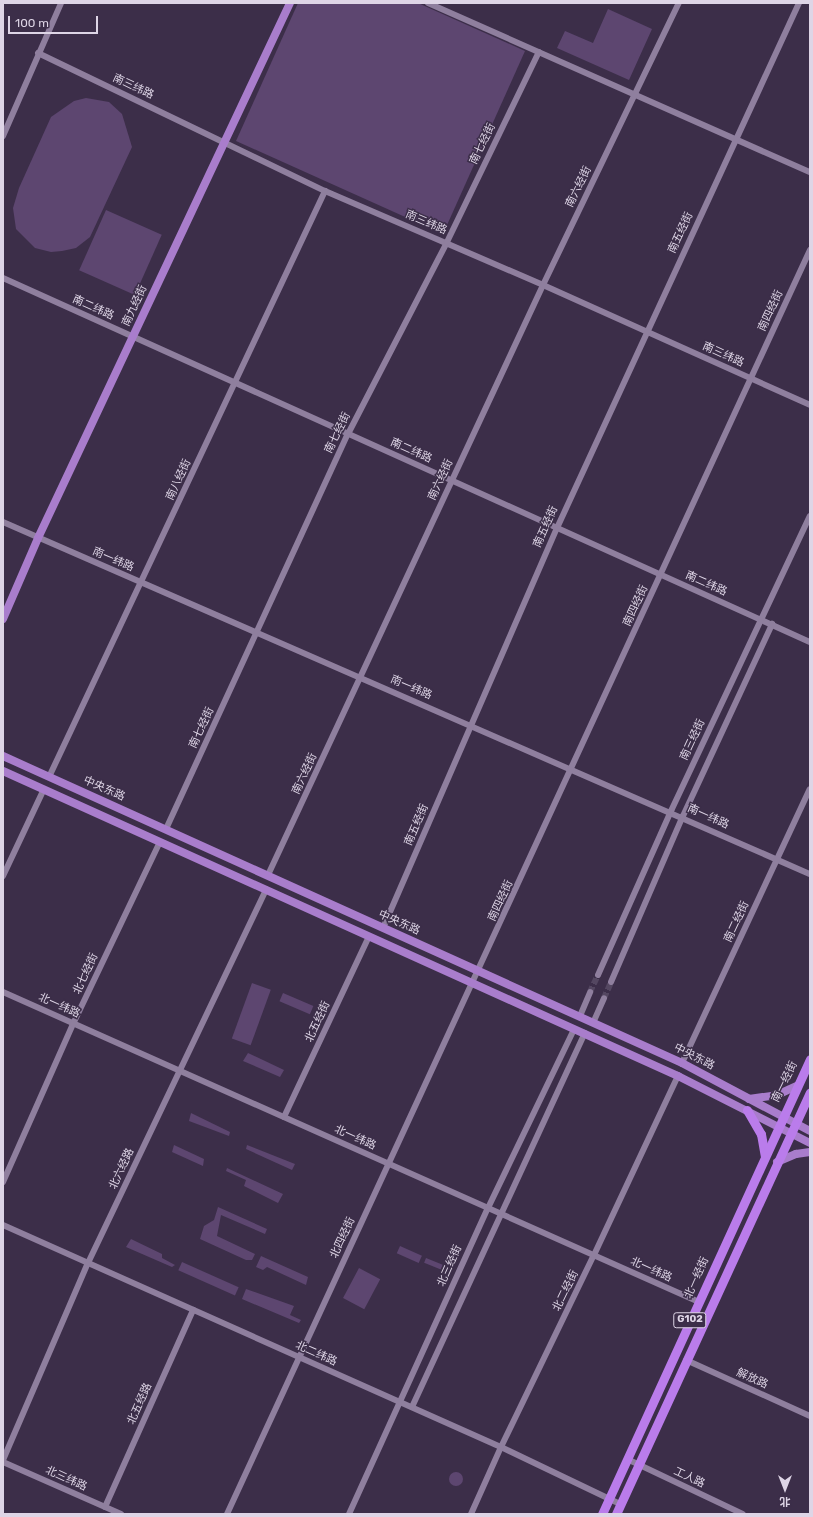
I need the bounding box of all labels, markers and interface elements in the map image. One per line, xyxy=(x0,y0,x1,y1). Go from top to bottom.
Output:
scale bar xyxy=(10,8,100,34)
text: 100 m xyxy=(15,16,49,30)
street label: 南三纬路 xyxy=(110,72,156,102)
street label: 南七经街 xyxy=(467,121,499,167)
street label: 南六经街 xyxy=(563,164,595,210)
street label: 南三纬路 xyxy=(403,208,449,238)
street label: 南五经街 xyxy=(666,210,696,256)
street label: 南九经街 xyxy=(120,283,150,329)
street label: 南四经街 xyxy=(756,288,786,334)
street label: 南二纬路 xyxy=(70,293,116,323)
street label: 南三纬路 xyxy=(700,340,746,370)
street label: 南七经街 xyxy=(322,410,354,456)
street label: 南二纬路 xyxy=(388,436,434,466)
street label: 南八经街 xyxy=(164,457,194,503)
street label: 南六经街 xyxy=(426,457,456,503)
street label: 南五经街 xyxy=(531,504,561,550)
street label: 南一纬路 xyxy=(90,545,136,575)
street label: 南二纬路 xyxy=(683,569,729,599)
street label: 南四经街 xyxy=(621,583,651,629)
street label: 南一纬路 xyxy=(388,673,434,703)
street label: 南七经街 xyxy=(187,705,217,751)
street label: 南三经街 xyxy=(678,717,708,763)
street label: 南六经街 xyxy=(290,751,320,797)
street label: 中央东路 xyxy=(81,774,127,804)
street label: 南五经街 xyxy=(402,802,432,848)
street label: 南一纬路 xyxy=(685,802,731,832)
street label: 南四经街 xyxy=(486,878,516,924)
street label: 南二经街 xyxy=(722,899,752,945)
street label: 中央东路 xyxy=(376,908,422,938)
street label: 北七经街 xyxy=(71,951,101,997)
street label: 北一纬路 xyxy=(36,991,82,1021)
street label: 北五经街 xyxy=(303,999,333,1045)
street label: 中央东路 xyxy=(671,1041,717,1073)
street label: 南一经街 xyxy=(769,1059,801,1105)
street label: 北一纬路 xyxy=(332,1123,378,1153)
street label: 北六经路 xyxy=(107,1146,137,1192)
street label: 北四经街 xyxy=(328,1215,358,1261)
street label: 北三经街 xyxy=(435,1243,465,1289)
street label: 北一纬路 xyxy=(628,1255,674,1285)
street label: 北一经街 xyxy=(682,1255,712,1301)
street label: 北二经街 xyxy=(550,1268,582,1314)
road number: G102 xyxy=(673,1312,707,1328)
street label: 北二纬路 xyxy=(293,1339,339,1369)
street label: 解放路 xyxy=(734,1366,770,1392)
street label: 北五经路 xyxy=(125,1381,155,1427)
street label: 北三纬路 xyxy=(43,1464,89,1494)
street label: 工人路 xyxy=(671,1465,707,1491)
north arrow xyxy=(765,1469,805,1509)
text: 北 xyxy=(780,1495,791,1508)

